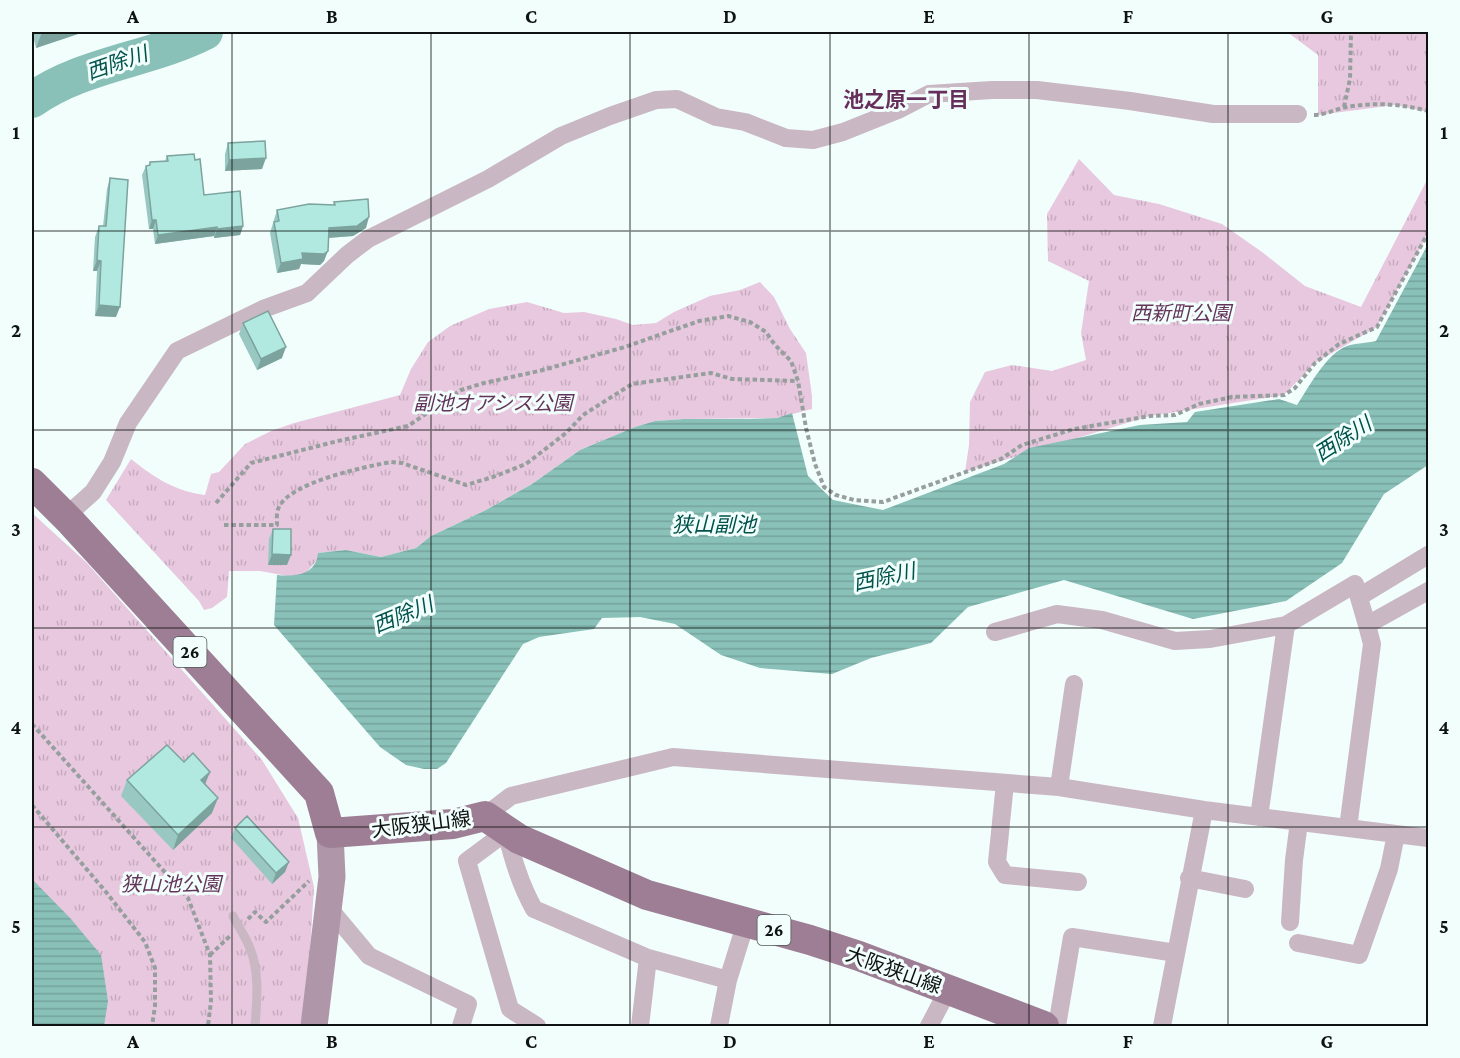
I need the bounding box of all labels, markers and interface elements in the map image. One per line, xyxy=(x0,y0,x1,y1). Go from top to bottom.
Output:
text: A xyxy=(126,5,140,27)
text: B xyxy=(326,5,338,27)
text: C xyxy=(525,5,537,27)
text: D xyxy=(723,5,737,27)
text: E xyxy=(923,5,935,27)
text: F xyxy=(1123,5,1134,27)
text: G xyxy=(1321,5,1334,27)
water label: 西除川 xyxy=(83,41,153,85)
district label: 池之原一丁目 xyxy=(843,88,969,112)
text: 1 xyxy=(12,121,20,143)
text: 1 xyxy=(1440,121,1448,143)
park label: 西新町公園 xyxy=(1131,302,1234,324)
text: 2 xyxy=(11,319,21,341)
text: 2 xyxy=(1439,319,1449,341)
park label: 副池オアシス公園 xyxy=(413,392,576,414)
water label: 西除川 xyxy=(1310,411,1378,466)
water label: 狭山副池 xyxy=(672,513,758,537)
text: 3 xyxy=(11,518,21,540)
text: 3 xyxy=(1439,518,1449,540)
water label: 西除川 xyxy=(851,558,919,595)
water label: 西除川 xyxy=(369,591,439,638)
road number: 26 xyxy=(174,637,207,667)
text: 4 xyxy=(11,716,22,738)
text: 4 xyxy=(1439,716,1450,738)
street label: 大阪狭山線 xyxy=(370,807,472,841)
park label: 狭山池公園 xyxy=(121,873,224,895)
text: 5 xyxy=(11,915,21,937)
road number: 26 xyxy=(758,915,790,945)
text: 5 xyxy=(1439,915,1449,937)
street label: 大阪狭山線 xyxy=(843,943,945,997)
text: A xyxy=(126,1030,140,1052)
text: B xyxy=(326,1030,338,1052)
text: C xyxy=(525,1030,537,1052)
text: D xyxy=(723,1030,737,1052)
text: E xyxy=(923,1030,935,1052)
text: F xyxy=(1123,1030,1134,1052)
text: G xyxy=(1321,1030,1334,1052)

